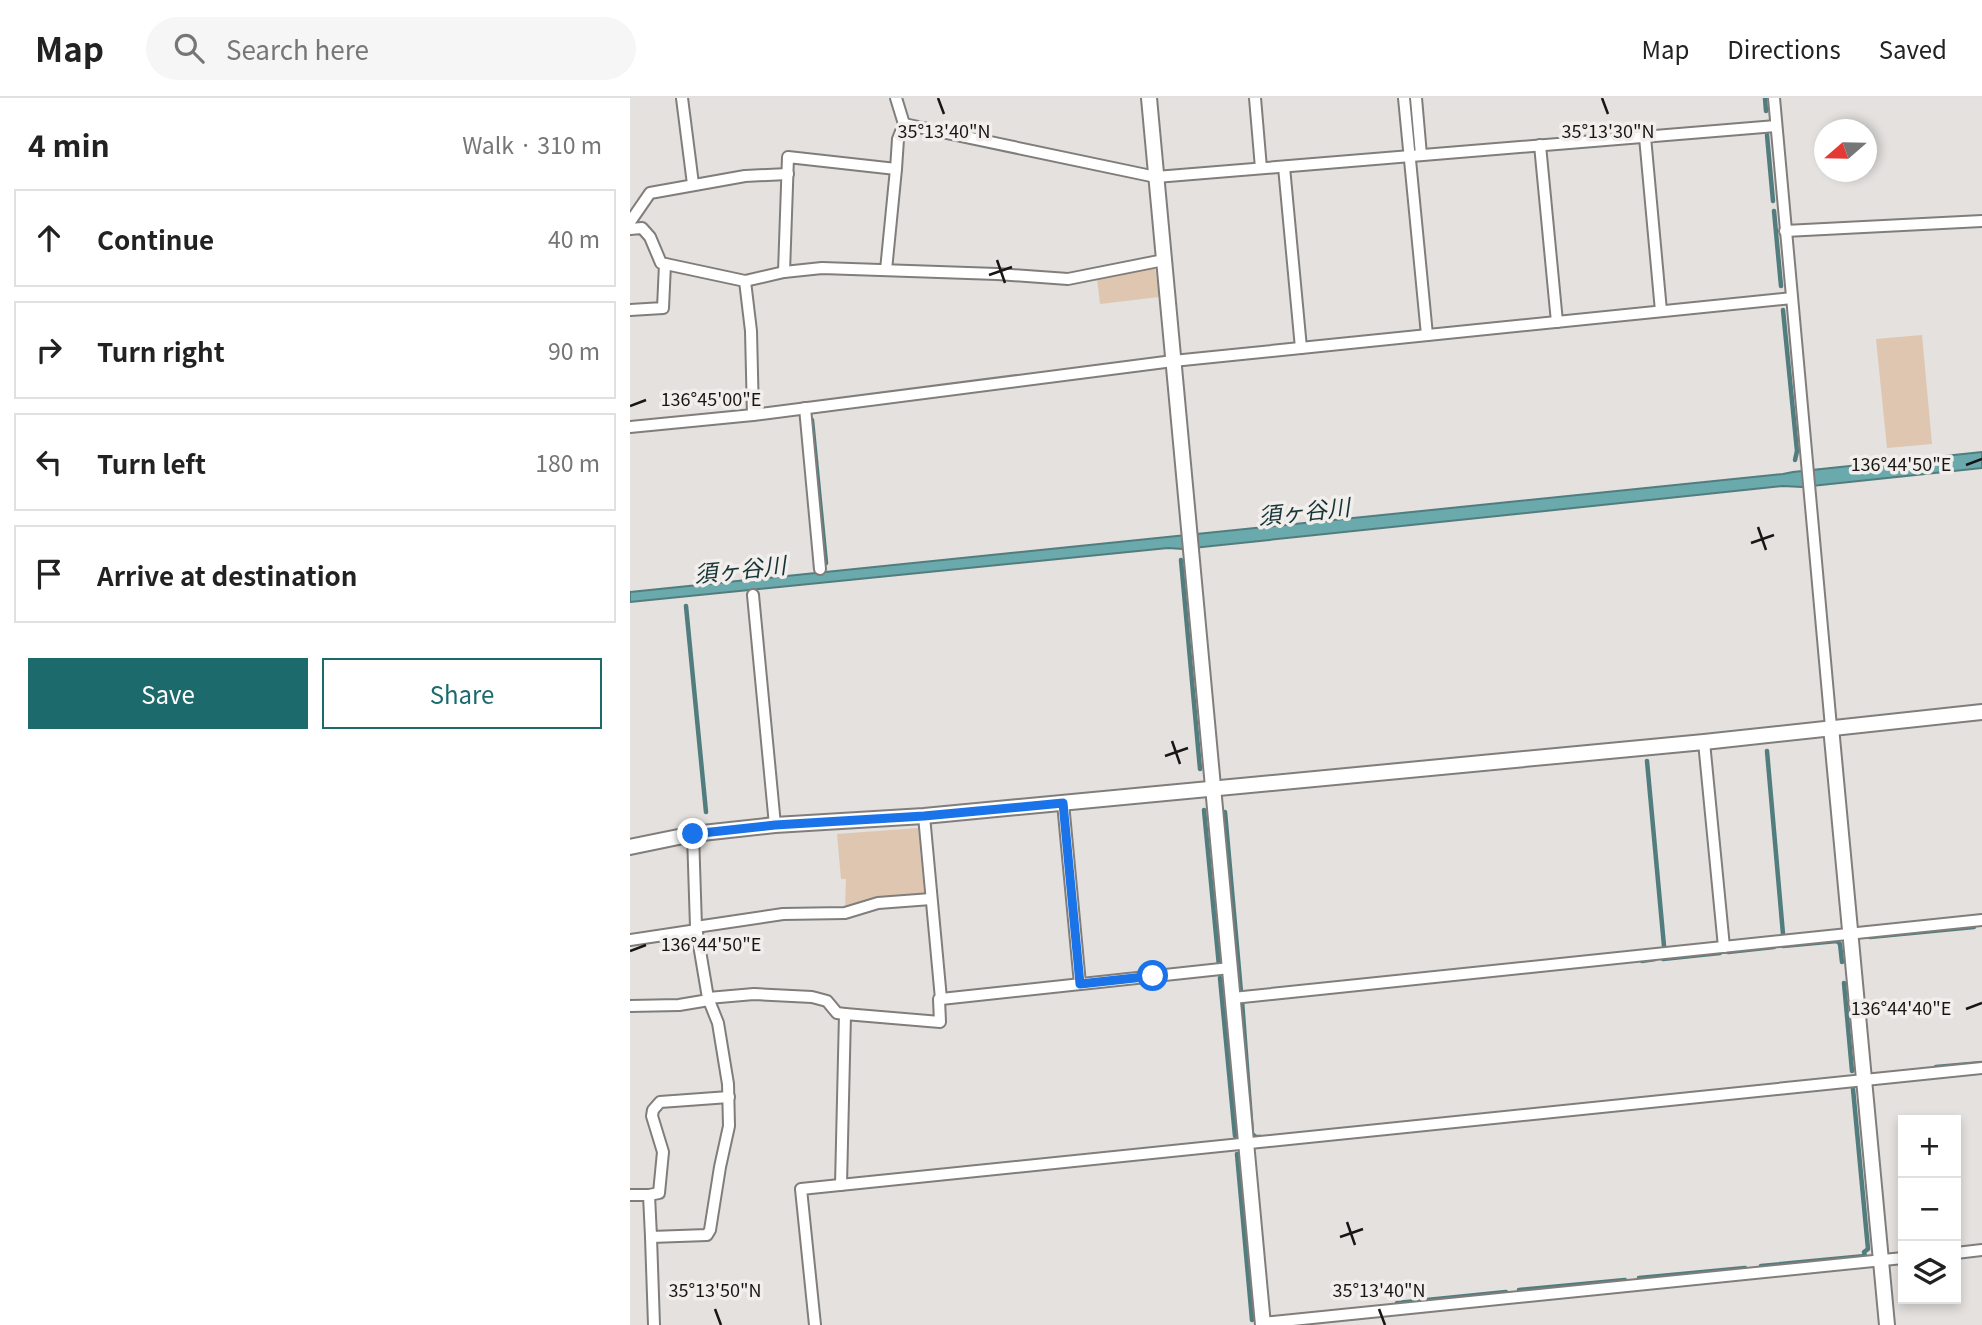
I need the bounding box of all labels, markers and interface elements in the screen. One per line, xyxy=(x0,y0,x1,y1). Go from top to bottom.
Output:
search box xyxy=(146,17,636,80)
text: Map xyxy=(35,24,104,72)
icon: search xyxy=(170,29,208,67)
text: Search here xyxy=(226,30,369,67)
text: Map xyxy=(1641,31,1689,66)
text: Directions xyxy=(1727,31,1841,66)
text: Saved xyxy=(1879,31,1947,66)
text: 35°13'40"N xyxy=(897,117,991,143)
text: 35°13'30"N xyxy=(1561,117,1655,143)
north arrow xyxy=(1814,119,1877,182)
text: 4 min xyxy=(28,122,110,166)
text: Walk · 310 m xyxy=(462,127,602,161)
icon: ahead xyxy=(30,219,68,257)
text: Continue xyxy=(97,220,214,257)
text: 40 m xyxy=(548,221,600,255)
icon: right xyxy=(30,331,68,369)
text: Turn right xyxy=(97,332,225,369)
text: 90 m xyxy=(548,333,600,367)
text: 136°45'00"E xyxy=(661,385,761,411)
icon: left xyxy=(30,443,68,481)
text: Turn left xyxy=(97,444,206,481)
text: 180 m xyxy=(535,445,600,479)
text: 136°44'50"E xyxy=(1851,450,1951,476)
water label: 須ヶ谷川 xyxy=(1256,488,1354,532)
water label: 須ヶ谷川 xyxy=(692,546,790,590)
icon: arrive xyxy=(30,555,68,593)
text: Arrive at destination xyxy=(97,556,358,593)
button: Save xyxy=(28,658,308,729)
button: Share xyxy=(322,658,602,729)
route end xyxy=(677,818,708,849)
text: 136°44'50"E xyxy=(661,930,761,956)
route start xyxy=(1137,960,1168,991)
text: 136°44'40"E xyxy=(1851,994,1951,1020)
map controls xyxy=(1898,1115,1961,1304)
button: + xyxy=(1898,1115,1961,1178)
button: − xyxy=(1898,1178,1961,1241)
button: layers xyxy=(1898,1241,1961,1304)
text: 35°13'50"N xyxy=(668,1276,762,1302)
text: 35°13'40"N xyxy=(1332,1276,1426,1302)

